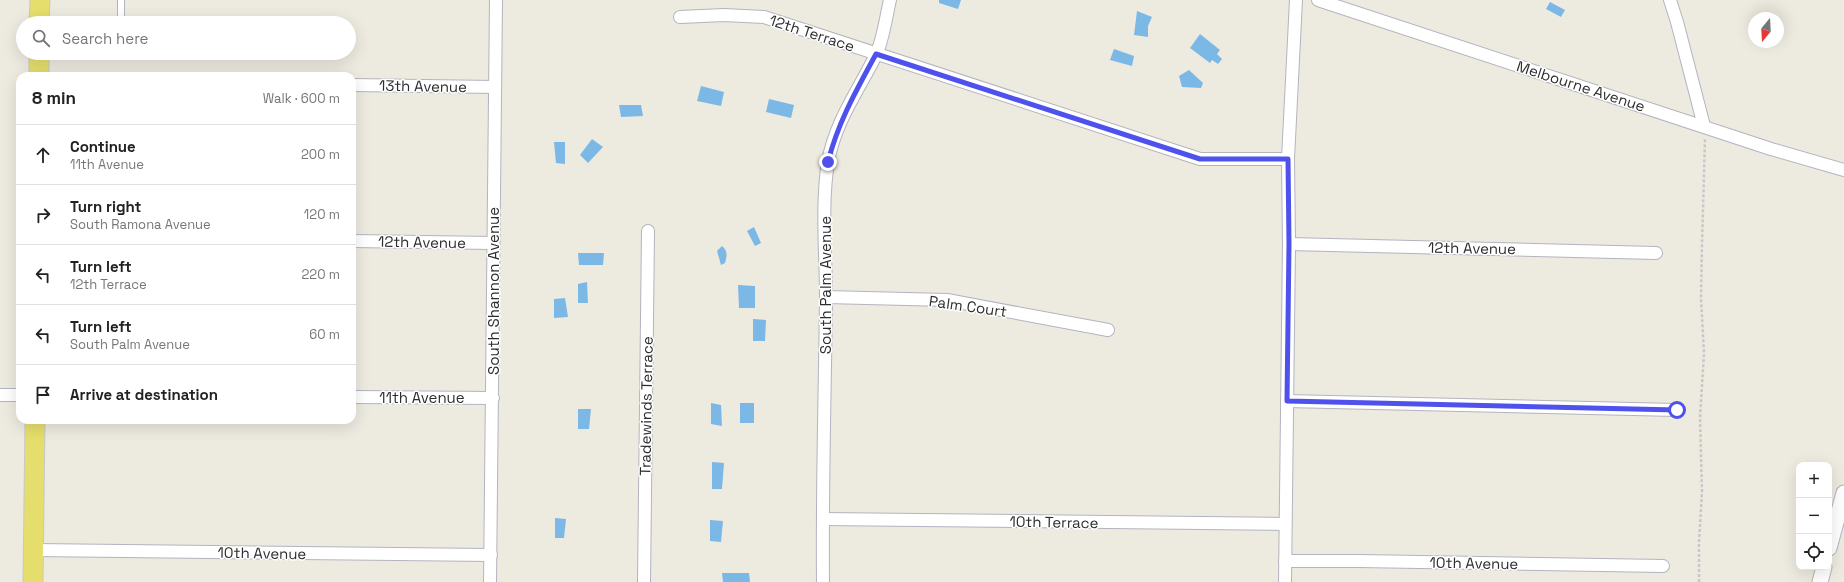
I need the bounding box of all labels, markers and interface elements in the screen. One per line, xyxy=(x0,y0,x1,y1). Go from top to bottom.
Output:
street label: 12th Terrace xyxy=(767,10,857,56)
north arrow xyxy=(1748,12,1784,48)
search box xyxy=(16,16,356,60)
icon: search xyxy=(30,27,52,49)
text: Search here xyxy=(62,29,148,48)
street label: Melbourne Avenue xyxy=(1514,56,1648,116)
street label: 13th Avenue xyxy=(379,76,467,96)
text: 8 min xyxy=(32,87,76,109)
text: Walk · 600 m xyxy=(263,90,340,107)
text: Continue xyxy=(70,137,136,156)
icon: ahead xyxy=(32,144,54,166)
text: 200 m xyxy=(301,146,340,163)
route end xyxy=(819,153,837,171)
text: 11th Avenue xyxy=(70,156,144,173)
text: Turn right xyxy=(70,197,141,216)
icon: right xyxy=(32,204,54,226)
text: 120 m xyxy=(304,206,340,223)
street label: South Shannon Avenue xyxy=(484,207,503,375)
text: South Ramona Avenue xyxy=(70,216,211,233)
street label: South Palm Avenue xyxy=(816,216,835,354)
street label: 12th Avenue xyxy=(378,232,466,252)
street label: 12th Avenue xyxy=(1428,238,1516,258)
text: Turn left xyxy=(70,257,132,276)
icon: left xyxy=(32,264,54,286)
text: 220 m xyxy=(301,266,340,283)
text: 12th Terrace xyxy=(70,276,147,293)
street label: Palm Court xyxy=(928,291,1008,321)
text: Turn left xyxy=(70,317,132,336)
icon: left xyxy=(32,324,54,346)
text: 60 m xyxy=(309,326,340,343)
text: South Palm Avenue xyxy=(70,336,190,353)
street label: Tradewinds Terrace xyxy=(635,336,657,476)
icon: arrive xyxy=(32,384,54,406)
text: Arrive at destination xyxy=(70,385,218,404)
street label: 11th Avenue xyxy=(379,388,465,407)
route start xyxy=(1668,401,1686,419)
map controls xyxy=(1796,462,1832,570)
button: + xyxy=(1796,462,1832,498)
button: − xyxy=(1796,498,1832,534)
street label: 10th Terrace xyxy=(1009,512,1099,532)
button: locate xyxy=(1796,534,1832,570)
street label: 10th Avenue xyxy=(218,543,307,563)
street label: 10th Avenue xyxy=(1430,553,1519,573)

